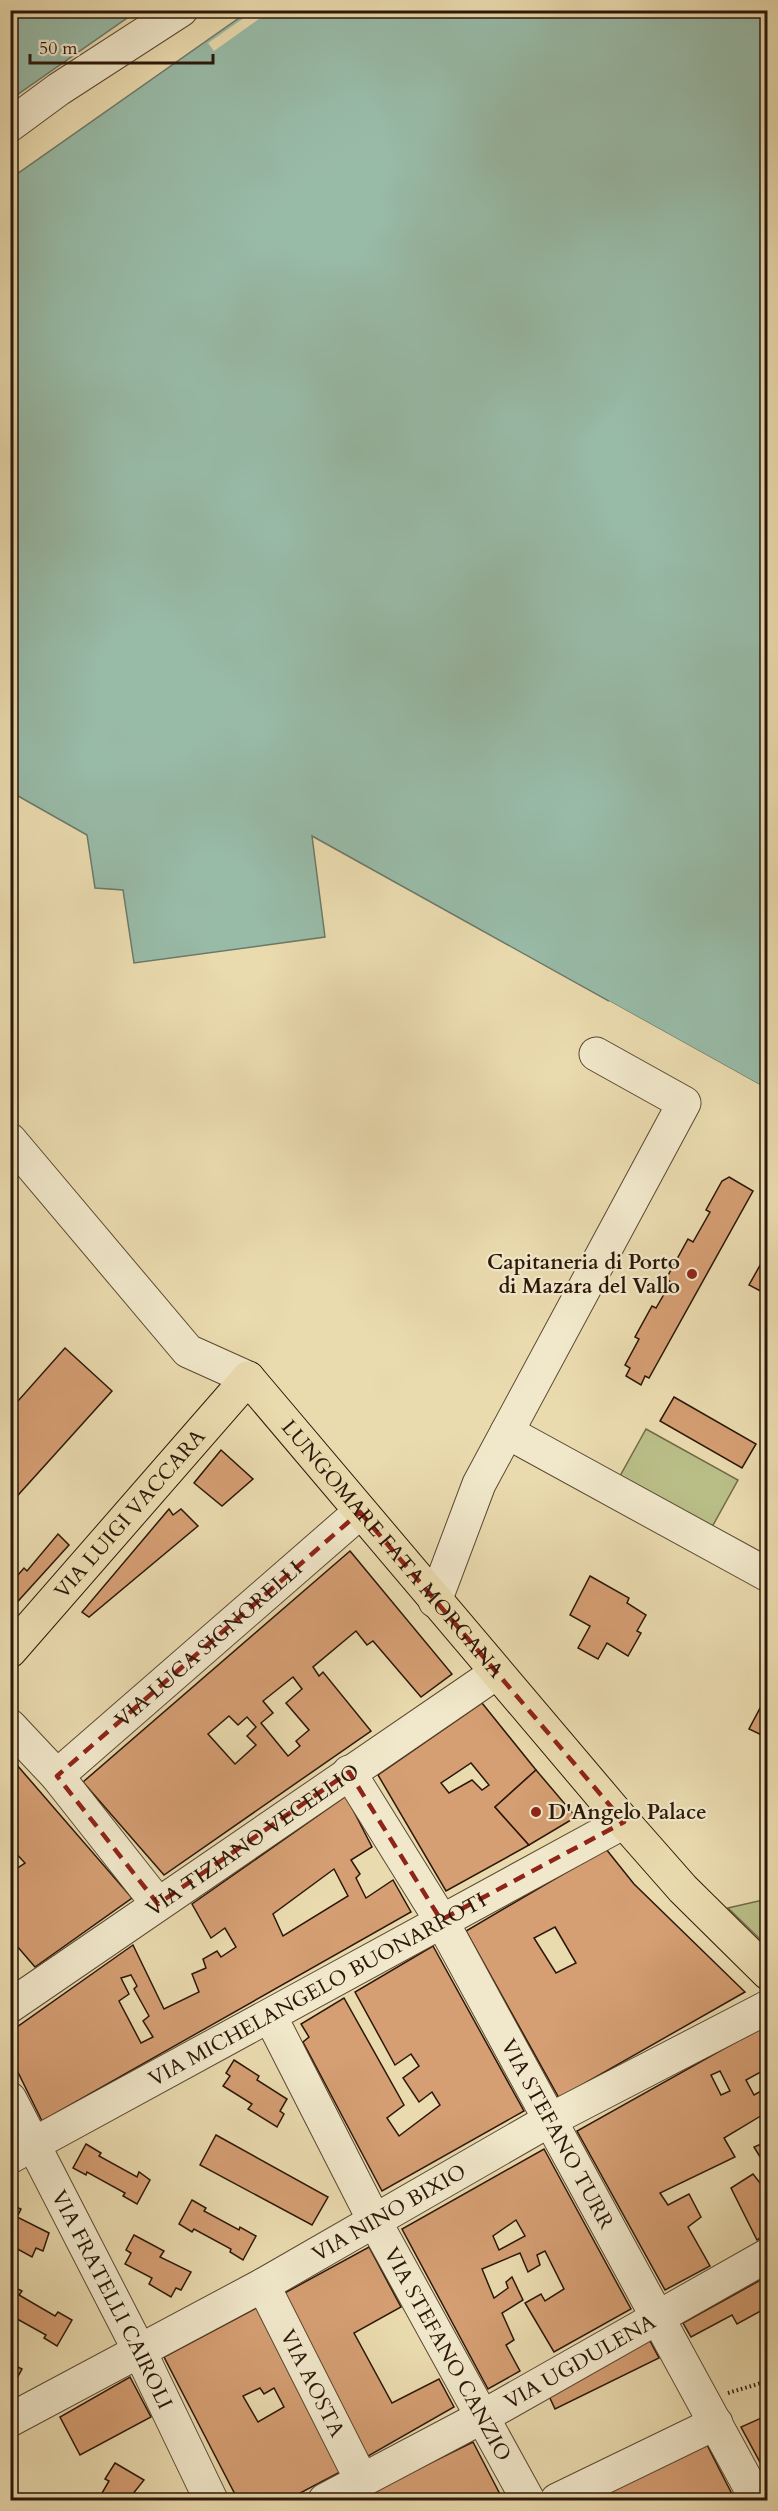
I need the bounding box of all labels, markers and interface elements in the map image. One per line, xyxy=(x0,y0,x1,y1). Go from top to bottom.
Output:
scale bar xyxy=(30,27,213,65)
text: 50 m xyxy=(39,36,78,61)
place label: Capitaneria di Porto di Mazara del Vallo xyxy=(487,1248,680,1301)
marker: Capitaneria di Porto di Mazara del Vallo xyxy=(685,1267,699,1281)
street label: LUNGOMARE FATA MORGANA xyxy=(275,1413,510,1684)
street label: VIA LUIGI VACCARA xyxy=(47,1423,212,1605)
street label: VIA LUCA SIGNORELLI xyxy=(108,1554,309,1734)
street label: VIA TIZIANO VECELLIO xyxy=(140,1756,365,1923)
place label: D'Angelo Palace xyxy=(548,1798,707,1827)
marker: D'Angelo Palace xyxy=(529,1805,543,1819)
street label: VIA MICHELANGELO BUONARROTI xyxy=(143,1885,491,2093)
street label: VIA STEFANO TURR xyxy=(494,2034,621,2235)
street label: VIA NINO BIXIO xyxy=(307,2157,471,2268)
street label: VIA FRATELLI CAIROLI xyxy=(45,2185,180,2414)
street label: VIA STEFANO CANZIO xyxy=(377,2242,518,2466)
street label: VIA UGDULENA xyxy=(499,2307,661,2416)
street label: VIA AOSTA xyxy=(273,2324,352,2442)

